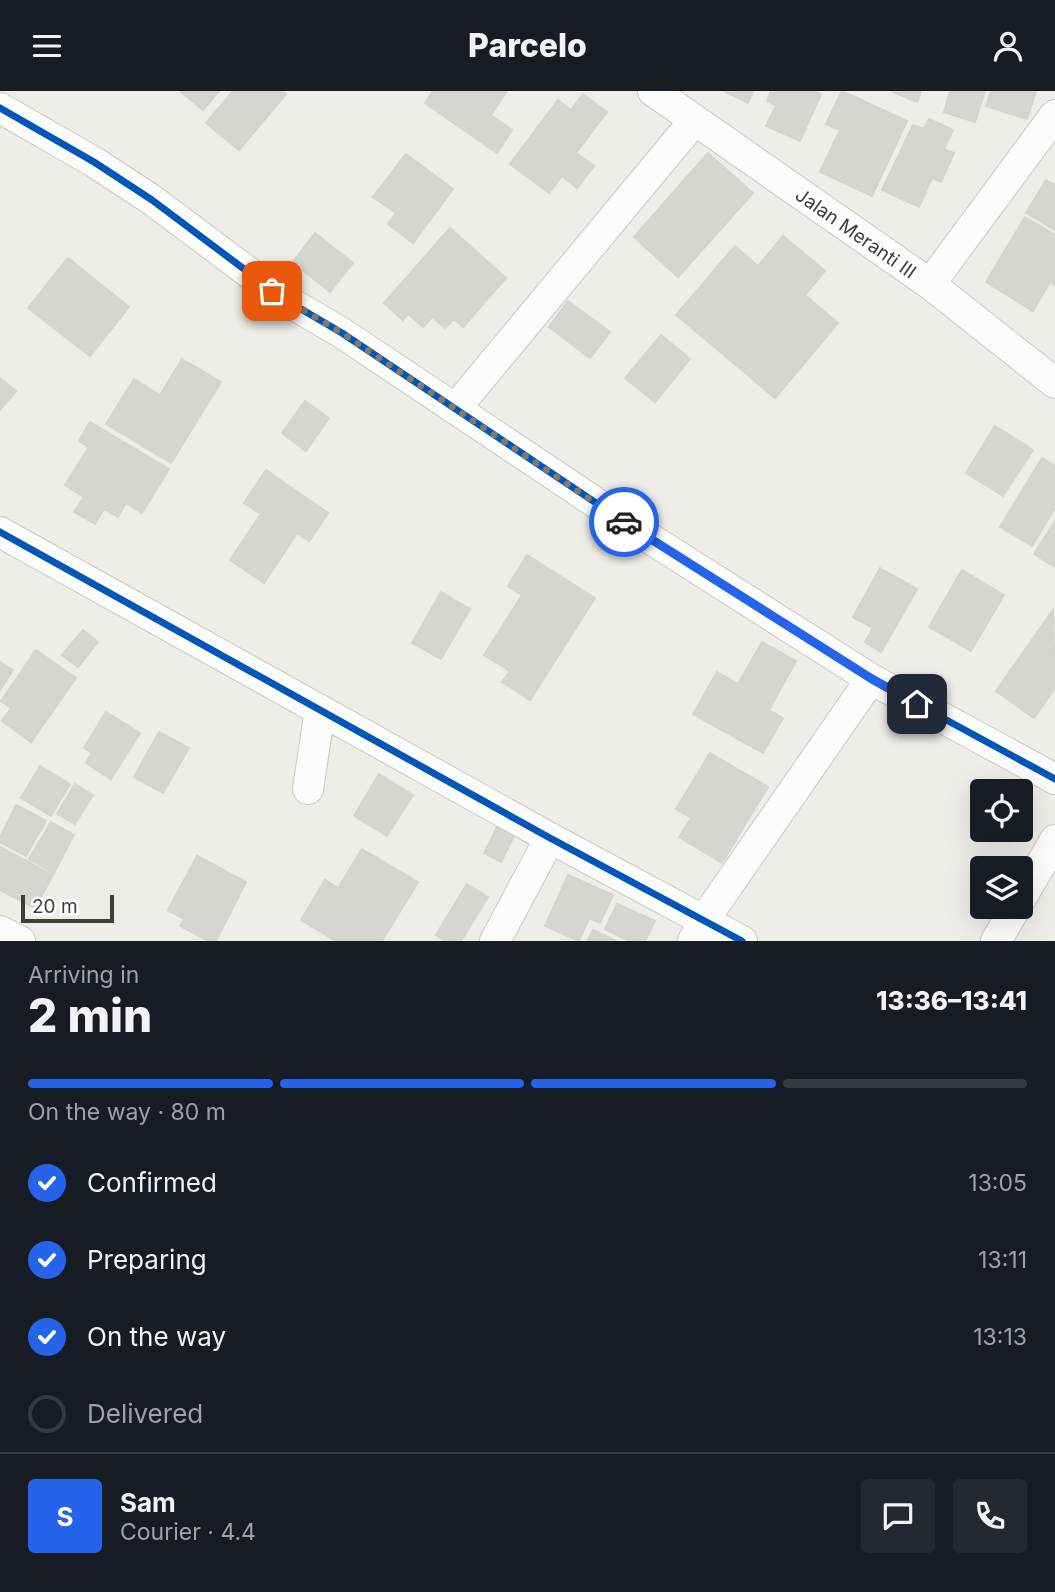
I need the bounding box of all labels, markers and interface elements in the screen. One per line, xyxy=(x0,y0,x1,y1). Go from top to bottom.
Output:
text: Parcelo xyxy=(468,26,587,65)
icon: menu xyxy=(28,27,66,65)
icon: person xyxy=(989,27,1027,65)
street label: Jalan Meranti III xyxy=(791,183,921,284)
pin xyxy=(242,261,302,321)
icon: bag xyxy=(253,272,291,310)
courier xyxy=(589,487,659,557)
icon: car xyxy=(605,503,643,541)
pin xyxy=(887,674,947,734)
icon: home xyxy=(898,685,936,723)
map controls xyxy=(970,779,1033,919)
button: locate xyxy=(970,779,1033,842)
button: layers xyxy=(970,856,1033,919)
scale bar xyxy=(21,892,114,924)
text: 20 m xyxy=(32,895,78,918)
text: Arriving in xyxy=(28,961,139,989)
text: 13:36–13:41 xyxy=(876,985,1027,1016)
text: 2 min xyxy=(28,987,152,1043)
text: On the way · 80 m xyxy=(28,1098,226,1126)
icon: check xyxy=(28,1164,66,1202)
text: Confirmed xyxy=(87,1167,217,1198)
text: 13:05 xyxy=(968,1169,1027,1197)
icon: check xyxy=(28,1241,66,1279)
text: Preparing xyxy=(87,1244,207,1275)
text: 13:11 xyxy=(978,1246,1027,1274)
icon: check xyxy=(28,1318,66,1356)
text: On the way xyxy=(87,1321,226,1352)
text: 13:13 xyxy=(973,1323,1027,1351)
text: Delivered xyxy=(87,1398,203,1429)
button: chat xyxy=(861,1479,935,1553)
button: phone xyxy=(953,1479,1027,1553)
text: Sam xyxy=(120,1487,176,1518)
text: S xyxy=(56,1501,74,1532)
text: Courier · 4.4 xyxy=(120,1518,256,1546)

